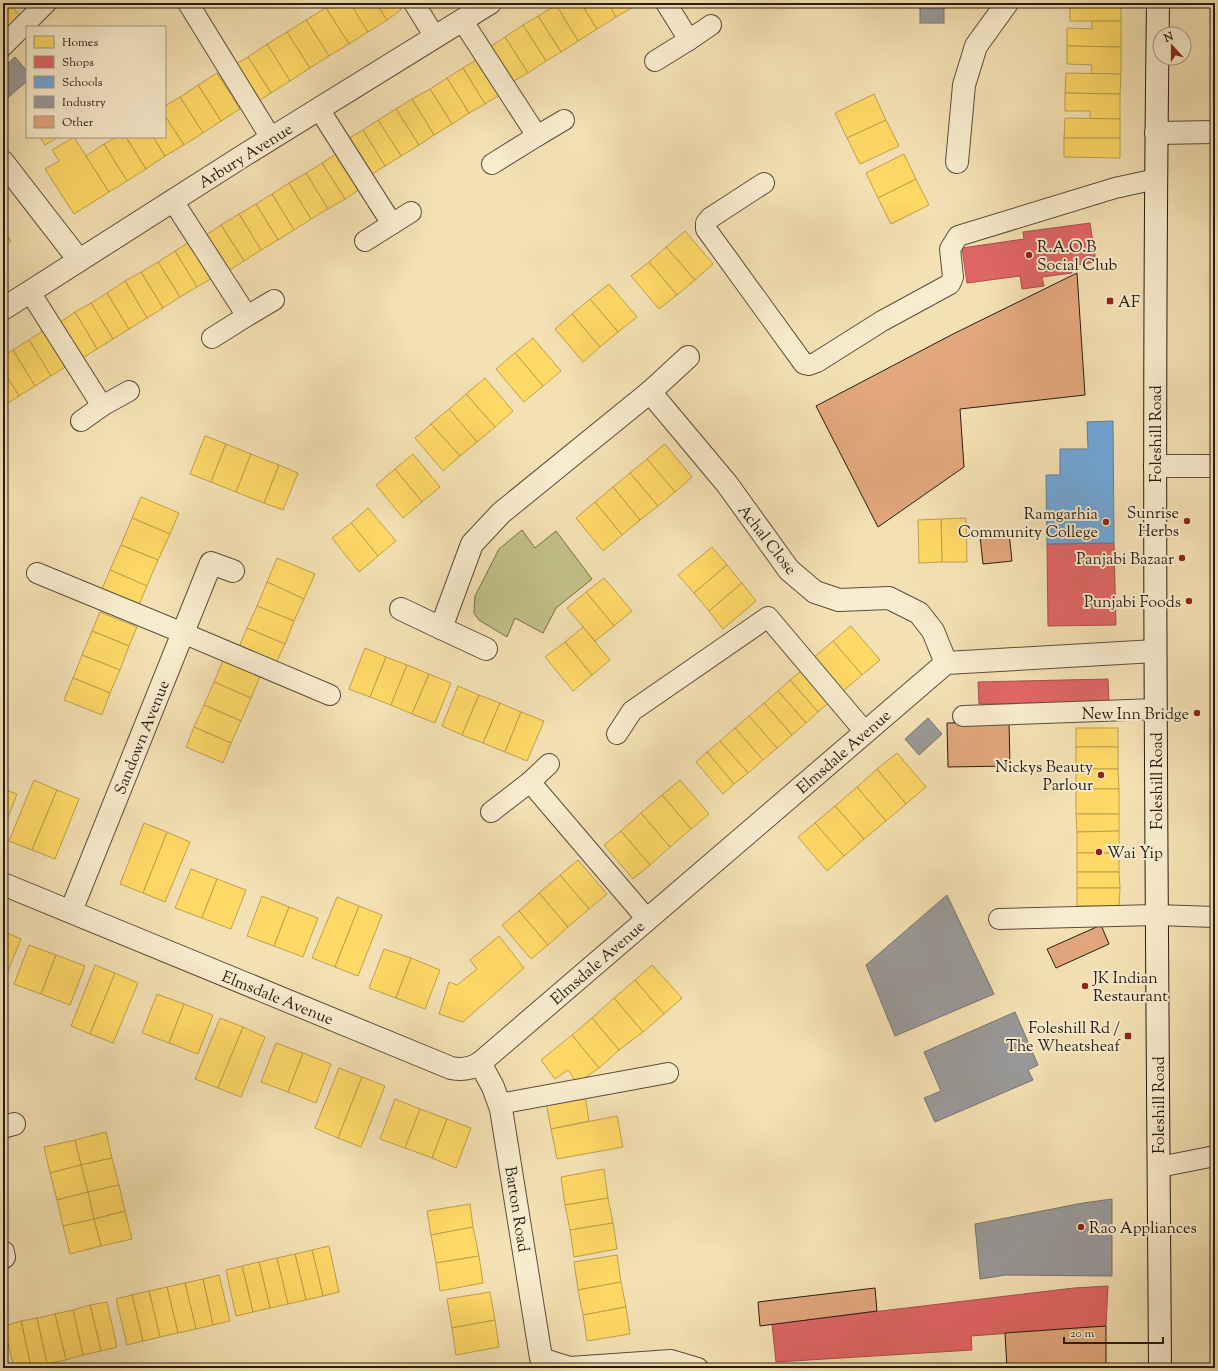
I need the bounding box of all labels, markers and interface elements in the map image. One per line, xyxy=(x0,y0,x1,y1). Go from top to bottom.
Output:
legend xyxy=(26,26,166,138)
north arrow xyxy=(1152,26,1192,66)
text: N xyxy=(1161,28,1176,47)
text: Homes xyxy=(62,34,98,52)
text: Shops xyxy=(62,54,94,72)
text: Schools xyxy=(62,74,103,92)
text: Industry xyxy=(62,94,106,112)
text: Other xyxy=(62,114,94,132)
street label: Arbury Avenue xyxy=(195,119,298,195)
place label: R.A.O.B Social Club xyxy=(1037,237,1118,278)
marker: R.A.O.B Social Club xyxy=(1024,250,1034,260)
place label: AF xyxy=(1118,292,1140,315)
marker: AF xyxy=(1105,296,1115,306)
street label: Foleshill Road xyxy=(1146,385,1169,483)
street label: Achal Close xyxy=(731,500,801,581)
place label: Sunrise Herbs xyxy=(1127,503,1179,544)
place label: Ramgarhia Community College xyxy=(958,504,1099,545)
marker: Sunrise Herbs xyxy=(1182,516,1192,526)
marker: Ramgarhia Community College xyxy=(1101,517,1111,527)
place label: Panjabi Bazaar xyxy=(1076,549,1174,572)
marker: Panjabi Bazaar xyxy=(1177,553,1187,563)
place label: Punjabi Foods xyxy=(1084,592,1181,615)
marker: Punjabi Foods xyxy=(1184,596,1194,606)
street label: Sandown Avenue xyxy=(110,677,177,799)
place label: New Inn Bridge xyxy=(1082,704,1189,727)
street label: Elmsdale Avenue xyxy=(792,705,897,801)
marker: New Inn Bridge xyxy=(1192,708,1202,718)
street label: Foleshill Road xyxy=(1147,732,1170,830)
place label: Nickys Beauty Parlour xyxy=(995,757,1093,798)
marker: Nickys Beauty Parlour xyxy=(1096,770,1106,780)
place label: Wai Yip xyxy=(1107,843,1163,866)
marker: Wai Yip xyxy=(1094,847,1104,857)
street label: Elmsdale Avenue xyxy=(546,916,651,1012)
street label: Elmsdale Avenue xyxy=(218,966,336,1032)
place label: JK Indian Restaurant xyxy=(1092,968,1168,1009)
marker: JK Indian Restaurant xyxy=(1080,981,1090,991)
place label: Foleshill Rd / The Wheatsheaf xyxy=(1006,1018,1121,1059)
marker: Foleshill Rd / The Wheatsheaf xyxy=(1123,1031,1133,1041)
street label: Foleshill Road xyxy=(1149,1056,1172,1154)
street label: Barton Road xyxy=(497,1165,534,1254)
place label: Rao Appliances xyxy=(1089,1218,1197,1241)
marker: Rao Appliances xyxy=(1076,1222,1086,1232)
scale bar xyxy=(1064,1319,1163,1345)
text: 20 m xyxy=(1070,1325,1095,1343)

